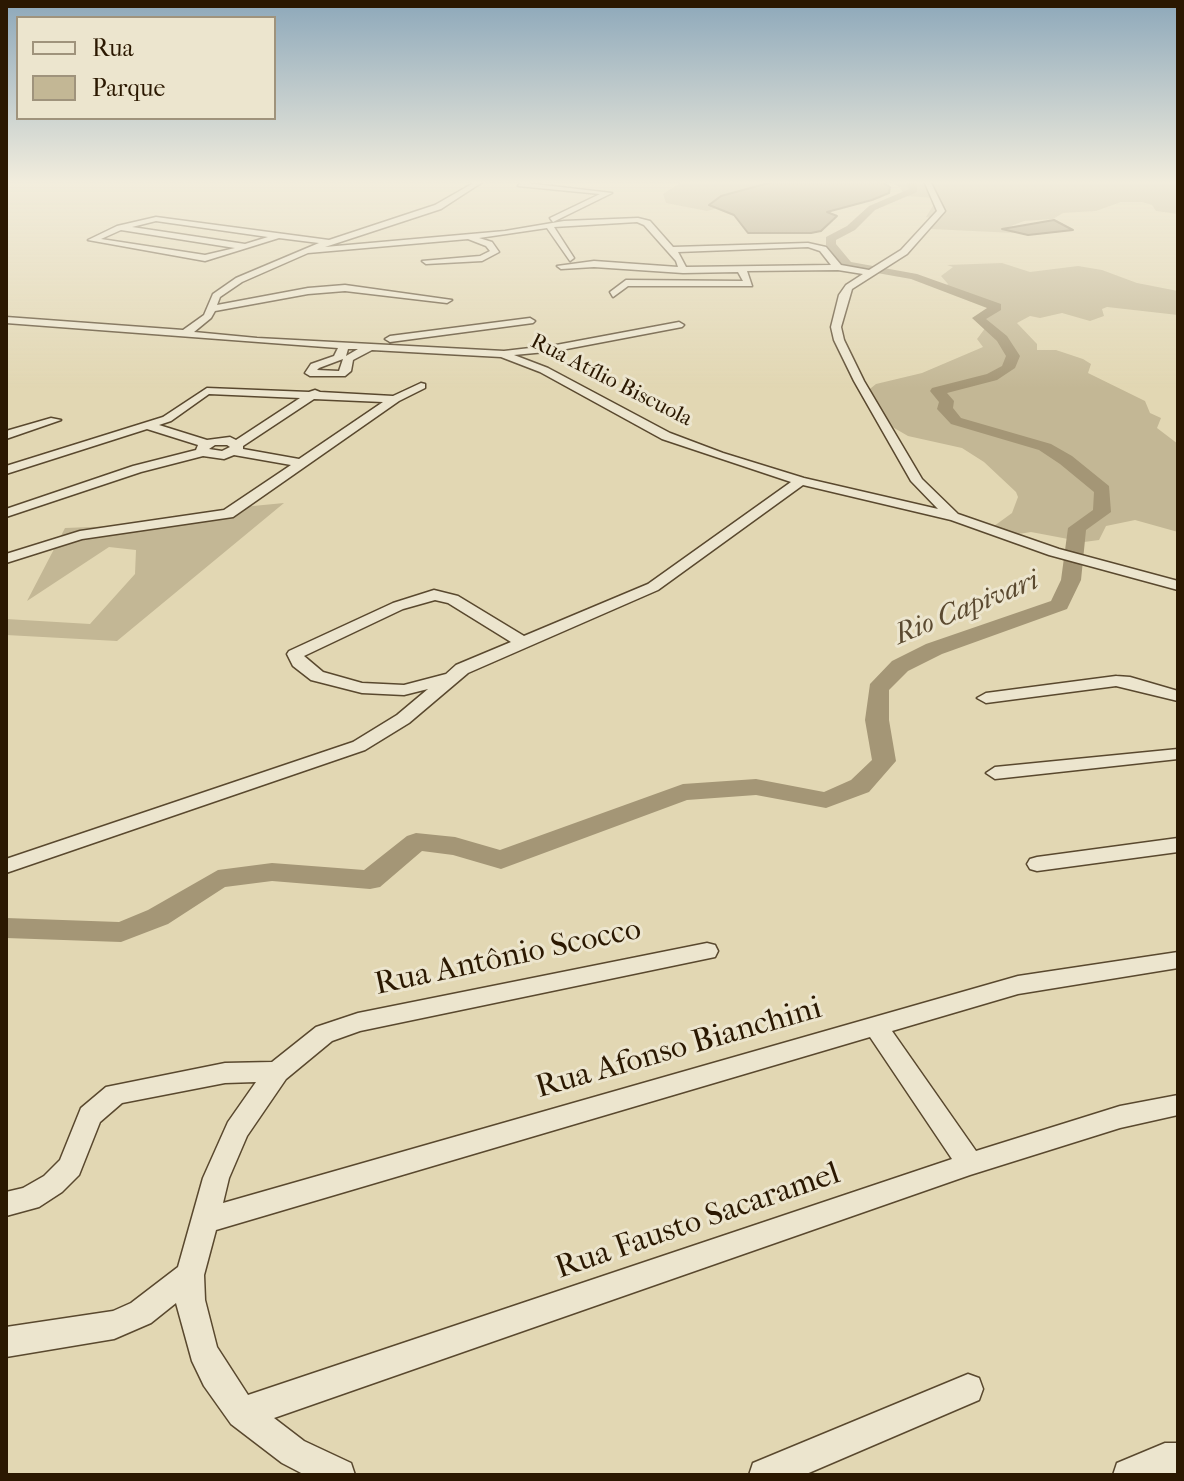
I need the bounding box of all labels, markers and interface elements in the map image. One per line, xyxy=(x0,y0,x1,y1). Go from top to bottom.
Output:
legend xyxy=(16,16,276,120)
text: Rua xyxy=(92,34,134,62)
text: Parque xyxy=(92,74,165,102)
street label: Rua Atílio Biscuola xyxy=(526,329,696,433)
water label: Rio Capivari xyxy=(890,565,1044,653)
street label: Rua Antônio Scocco xyxy=(371,911,645,1005)
street label: Rua Afonso Bianchini xyxy=(532,990,826,1108)
street label: Rua Fausto Sacaramel xyxy=(551,1155,845,1289)

